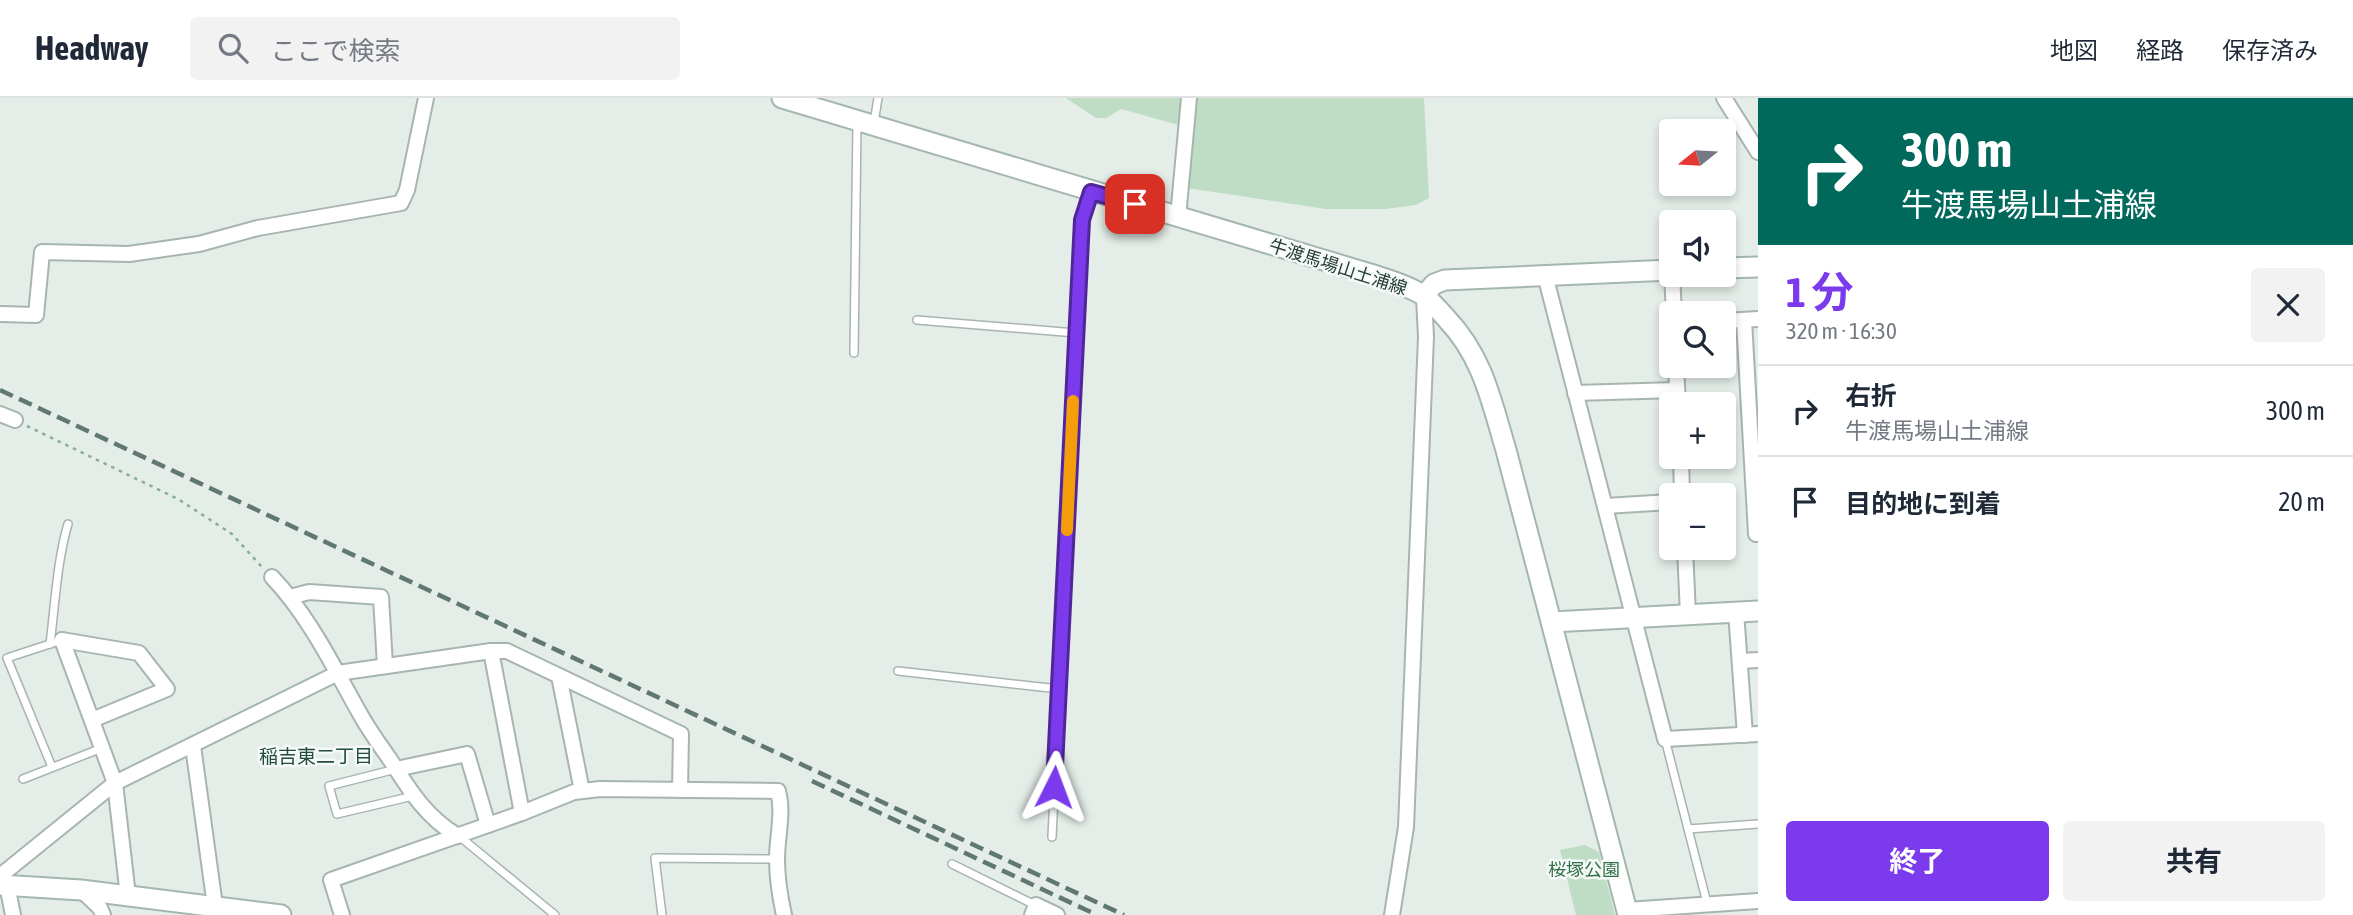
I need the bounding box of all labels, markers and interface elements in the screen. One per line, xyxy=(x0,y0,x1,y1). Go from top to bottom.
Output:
search box xyxy=(190,17,680,80)
text: Headway xyxy=(35,29,148,67)
icon: search xyxy=(214,29,252,67)
text: ここで検索 xyxy=(270,36,400,66)
text: 地図 xyxy=(2050,37,2098,64)
text: 経路 xyxy=(2136,37,2184,64)
text: 保存済み xyxy=(2222,37,2318,64)
north arrow xyxy=(1659,119,1736,196)
map controls xyxy=(1659,119,1736,560)
text: 300 m xyxy=(1901,121,2012,177)
icon: right xyxy=(1786,126,1877,217)
pin xyxy=(1105,174,1165,234)
icon: arrive xyxy=(1116,185,1154,223)
text: 牛渡馬場山土浦線 xyxy=(1901,186,2157,223)
button: sound xyxy=(1659,210,1736,287)
street label: 牛渡馬場山土浦線 xyxy=(1266,234,1410,299)
text: 1 分 xyxy=(1786,268,1854,316)
button: close xyxy=(2251,268,2325,342)
button: search xyxy=(1659,301,1736,378)
text: 320 m · 16:30 xyxy=(1786,318,1897,344)
text: 右折 xyxy=(1845,381,1897,411)
button: + xyxy=(1659,392,1736,469)
icon: right xyxy=(1786,392,1824,430)
text: 300 m xyxy=(2266,396,2325,426)
text: 牛渡馬場山土浦線 xyxy=(1845,418,2029,444)
button: − xyxy=(1659,483,1736,560)
icon: arrive xyxy=(1786,483,1824,521)
text: 20 m xyxy=(2278,487,2325,517)
text: 目的地に到着 xyxy=(1845,489,2001,519)
district label: 稲吉東二丁目 xyxy=(259,745,373,767)
position arrow xyxy=(1017,750,1091,824)
button: 終了 xyxy=(1786,821,2049,901)
button: 共有 xyxy=(2063,821,2325,901)
park label: 桜塚公園 xyxy=(1548,859,1620,880)

